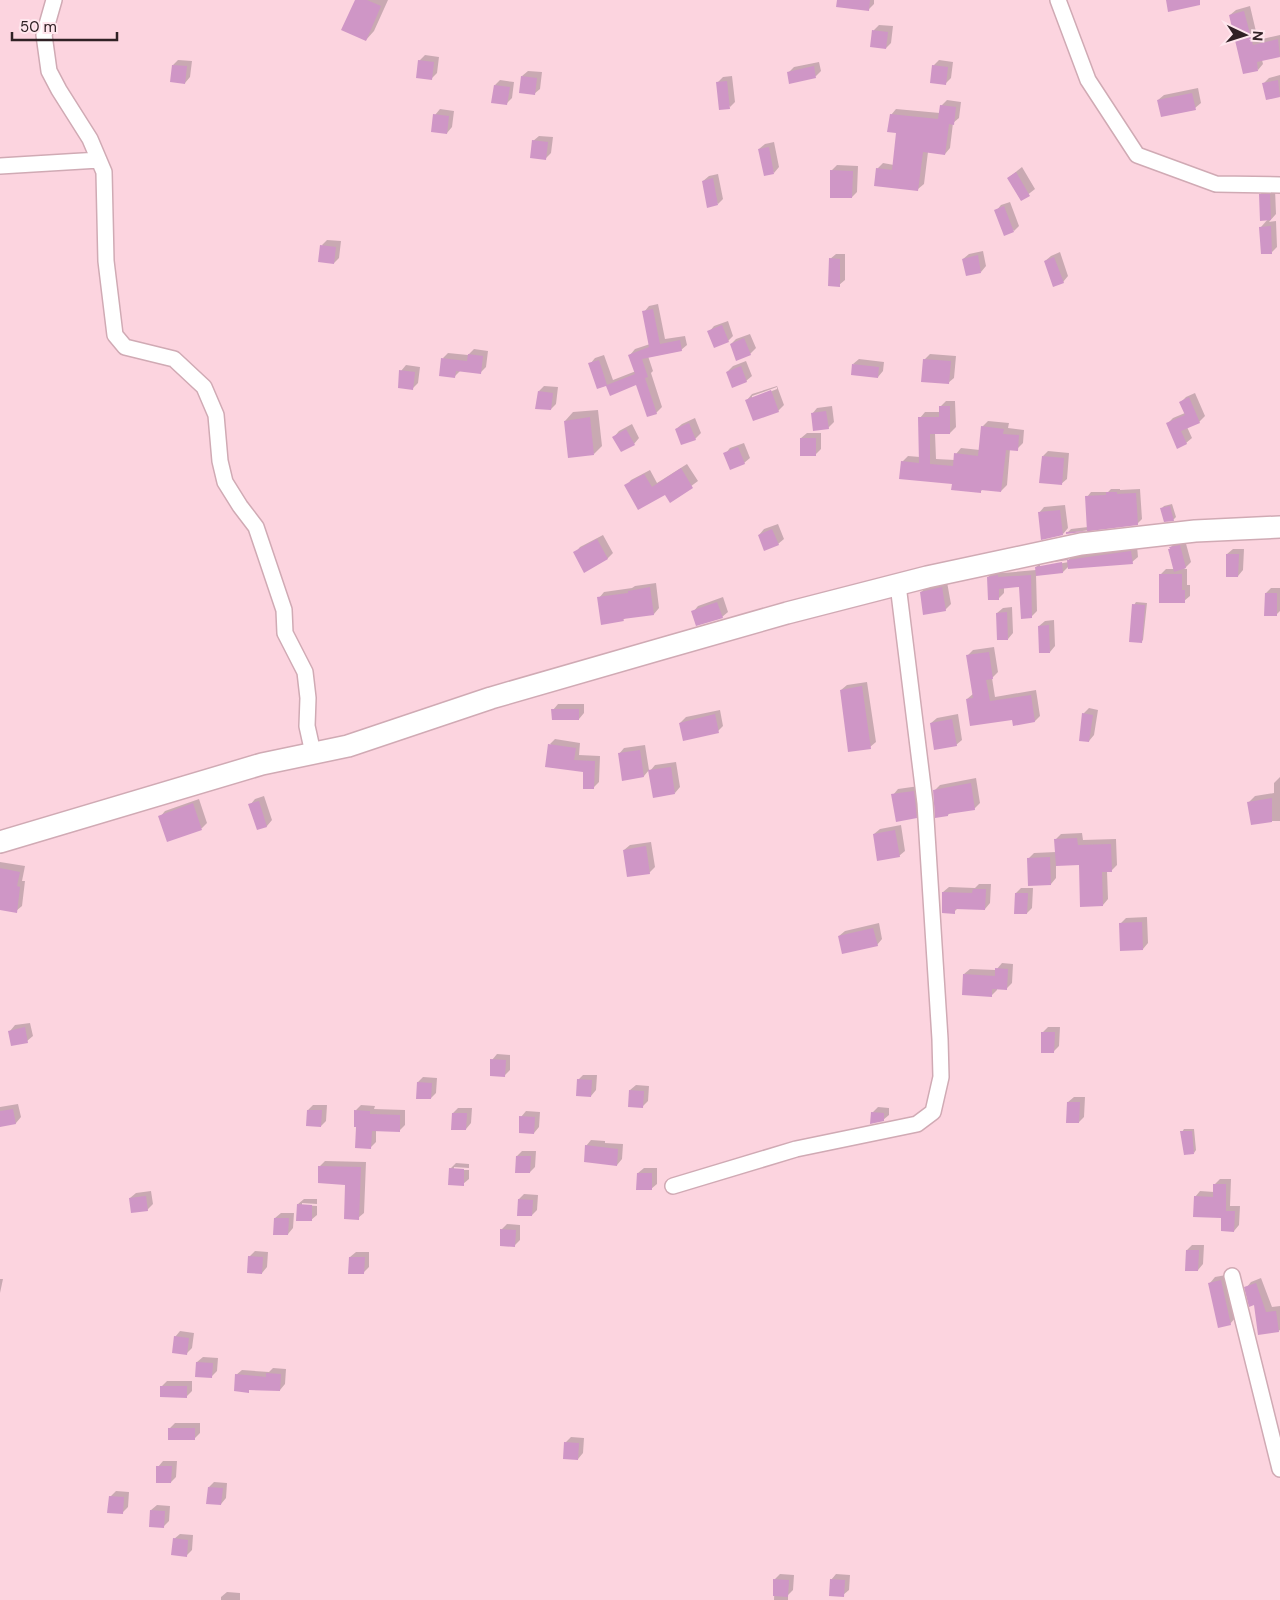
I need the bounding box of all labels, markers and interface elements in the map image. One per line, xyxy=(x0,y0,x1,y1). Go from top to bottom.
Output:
scale bar xyxy=(12,10,118,42)
north arrow xyxy=(1220,10,1270,60)
text: 50 m xyxy=(20,17,57,37)
text: N xyxy=(1249,30,1267,42)

